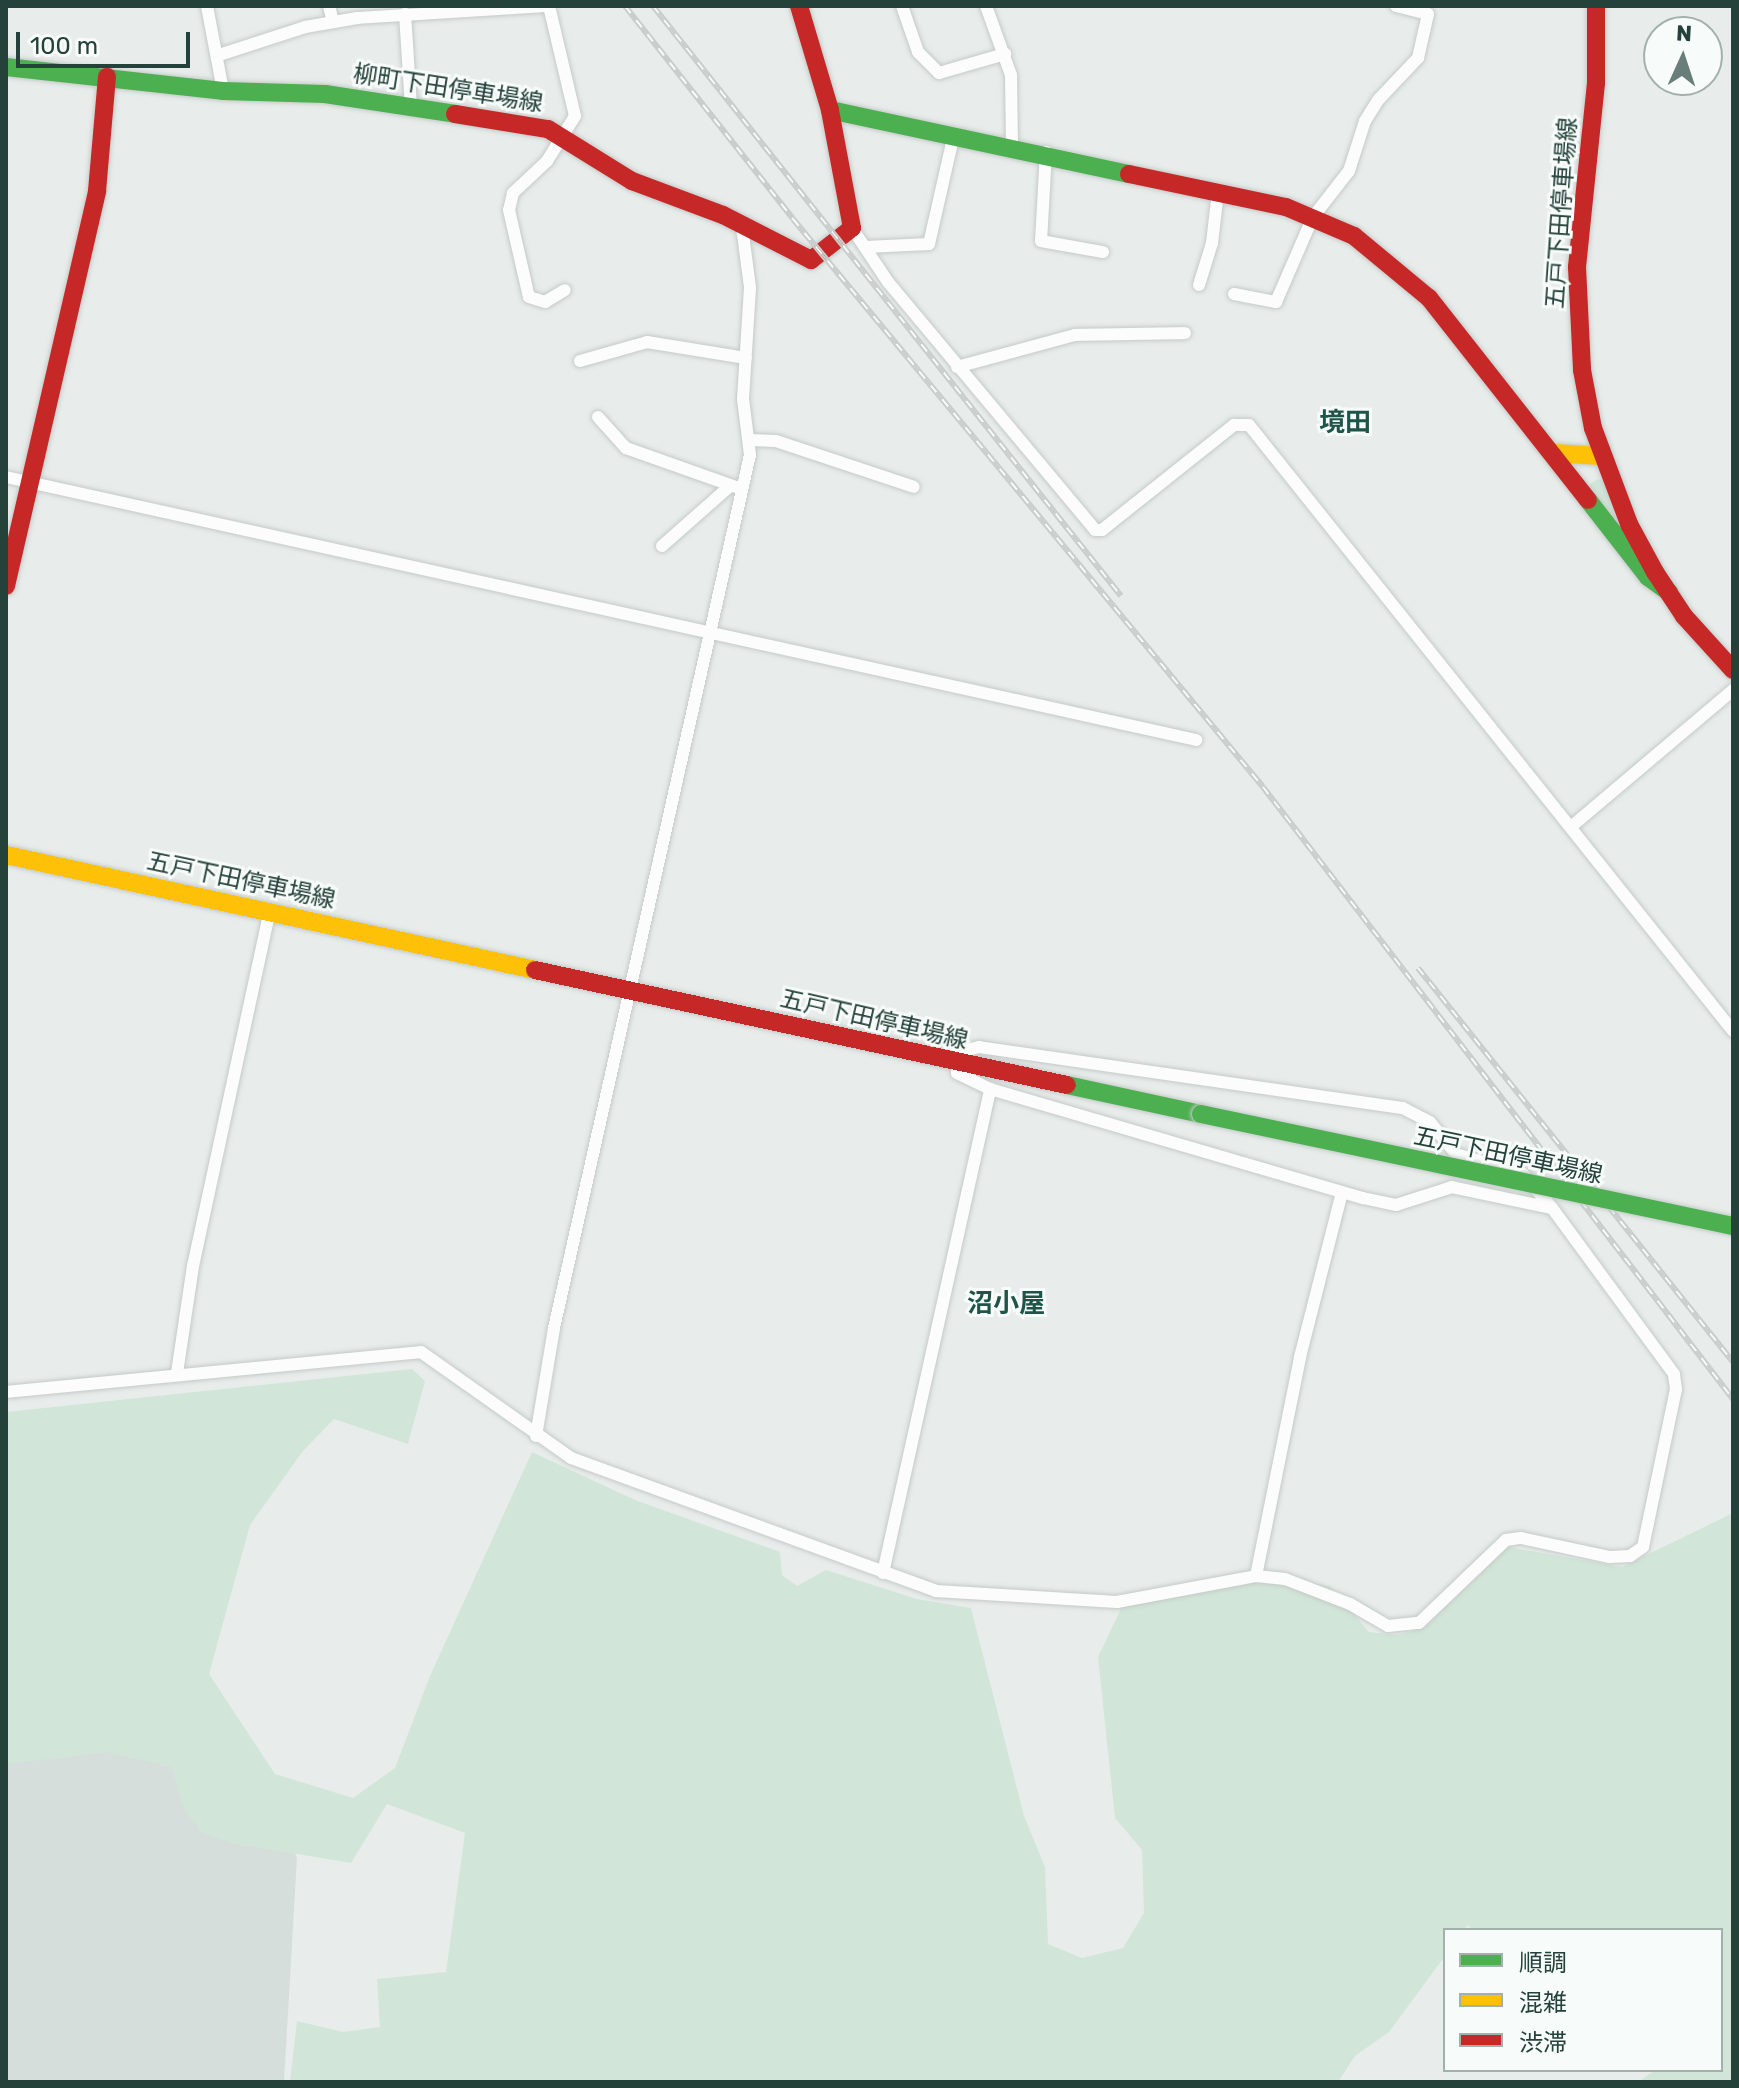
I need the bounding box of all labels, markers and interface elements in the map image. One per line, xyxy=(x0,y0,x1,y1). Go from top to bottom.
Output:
scale bar xyxy=(20,16,194,66)
north arrow xyxy=(1643,16,1723,96)
text: N xyxy=(1676,20,1693,47)
text: 100 m xyxy=(30,32,98,60)
street label: 柳町下田停車場線 xyxy=(351,60,545,118)
street label: 五戸下田停車場線 xyxy=(1541,116,1583,310)
district label: 境田 xyxy=(1319,407,1371,439)
street label: 五戸下田停車場線 xyxy=(144,847,338,915)
street label: 五戸下田停車場線 xyxy=(777,984,971,1056)
street label: 五戸下田停車場線 xyxy=(1411,1122,1605,1190)
district label: 沼小屋 xyxy=(967,1288,1045,1320)
legend xyxy=(1443,1928,1723,2072)
text: 順調 xyxy=(1519,1949,1567,1977)
text: 混雑 xyxy=(1519,1989,1567,2017)
text: 渋滞 xyxy=(1519,2029,1567,2057)

